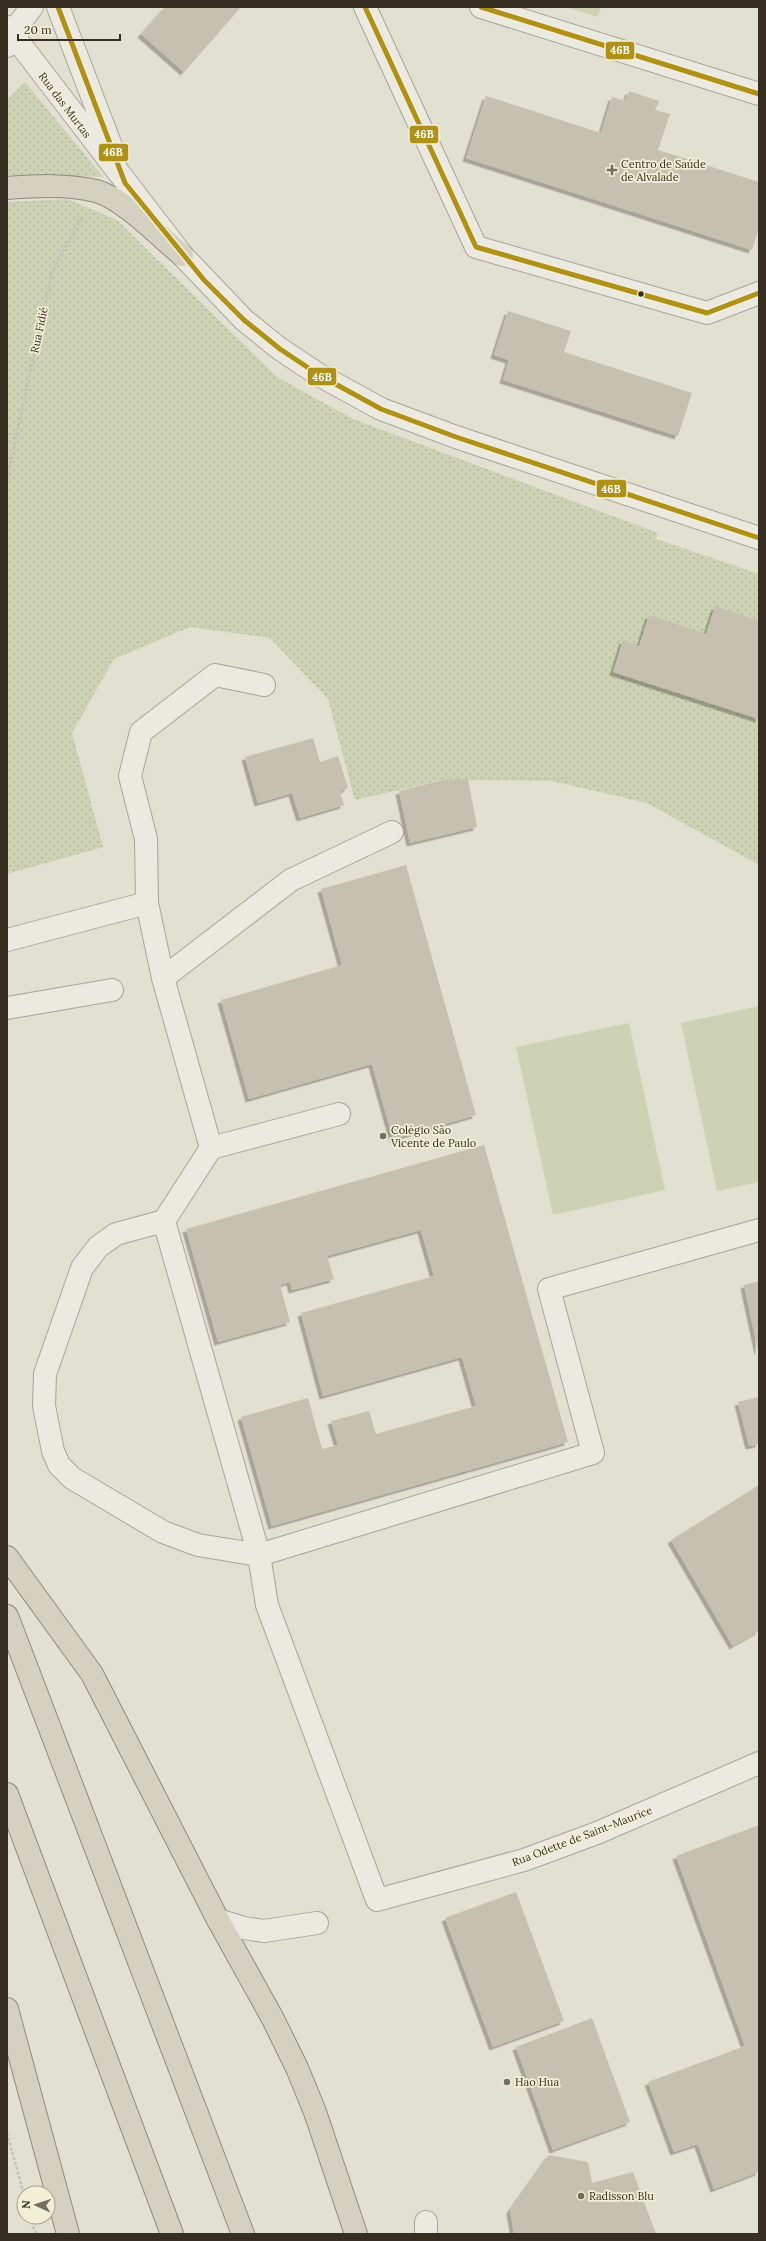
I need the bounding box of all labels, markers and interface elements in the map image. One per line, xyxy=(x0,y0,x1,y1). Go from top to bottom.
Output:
scale bar xyxy=(18,16,120,42)
text: 20 m xyxy=(24,22,52,37)
line badge: 46B xyxy=(605,41,635,60)
text: 46B xyxy=(610,43,630,57)
street label: Rua das Murtas xyxy=(36,69,94,141)
line badge: 46B xyxy=(409,125,439,144)
text: 46B xyxy=(414,127,434,141)
line badge: 46B xyxy=(98,143,129,162)
text: 46B xyxy=(103,145,123,159)
place label: Centro de Saúde de Alvalade xyxy=(621,157,706,184)
marker: Centro de Saúde de Alvalade xyxy=(606,164,618,176)
unlabelled marker xyxy=(636,289,646,299)
street label: Rua Fidié xyxy=(27,306,51,354)
line badge: 46B xyxy=(307,367,337,386)
text: 46B xyxy=(312,370,332,384)
line badge: 46B xyxy=(596,479,627,498)
text: 46B xyxy=(601,482,621,496)
place label: Colégio São Vicente de Paulo xyxy=(390,1123,476,1150)
marker: Colégio São Vicente de Paulo xyxy=(378,1131,388,1141)
street label: Rua Odette de Saint-Maurice xyxy=(510,1803,654,1869)
place label: Hao Hua xyxy=(515,2075,559,2089)
marker: Hao Hua xyxy=(502,2077,512,2087)
north arrow xyxy=(16,2185,56,2225)
place label: Radisson Blu xyxy=(589,2189,654,2203)
marker: Radisson Blu xyxy=(576,2191,586,2201)
text: N xyxy=(19,2199,33,2209)

